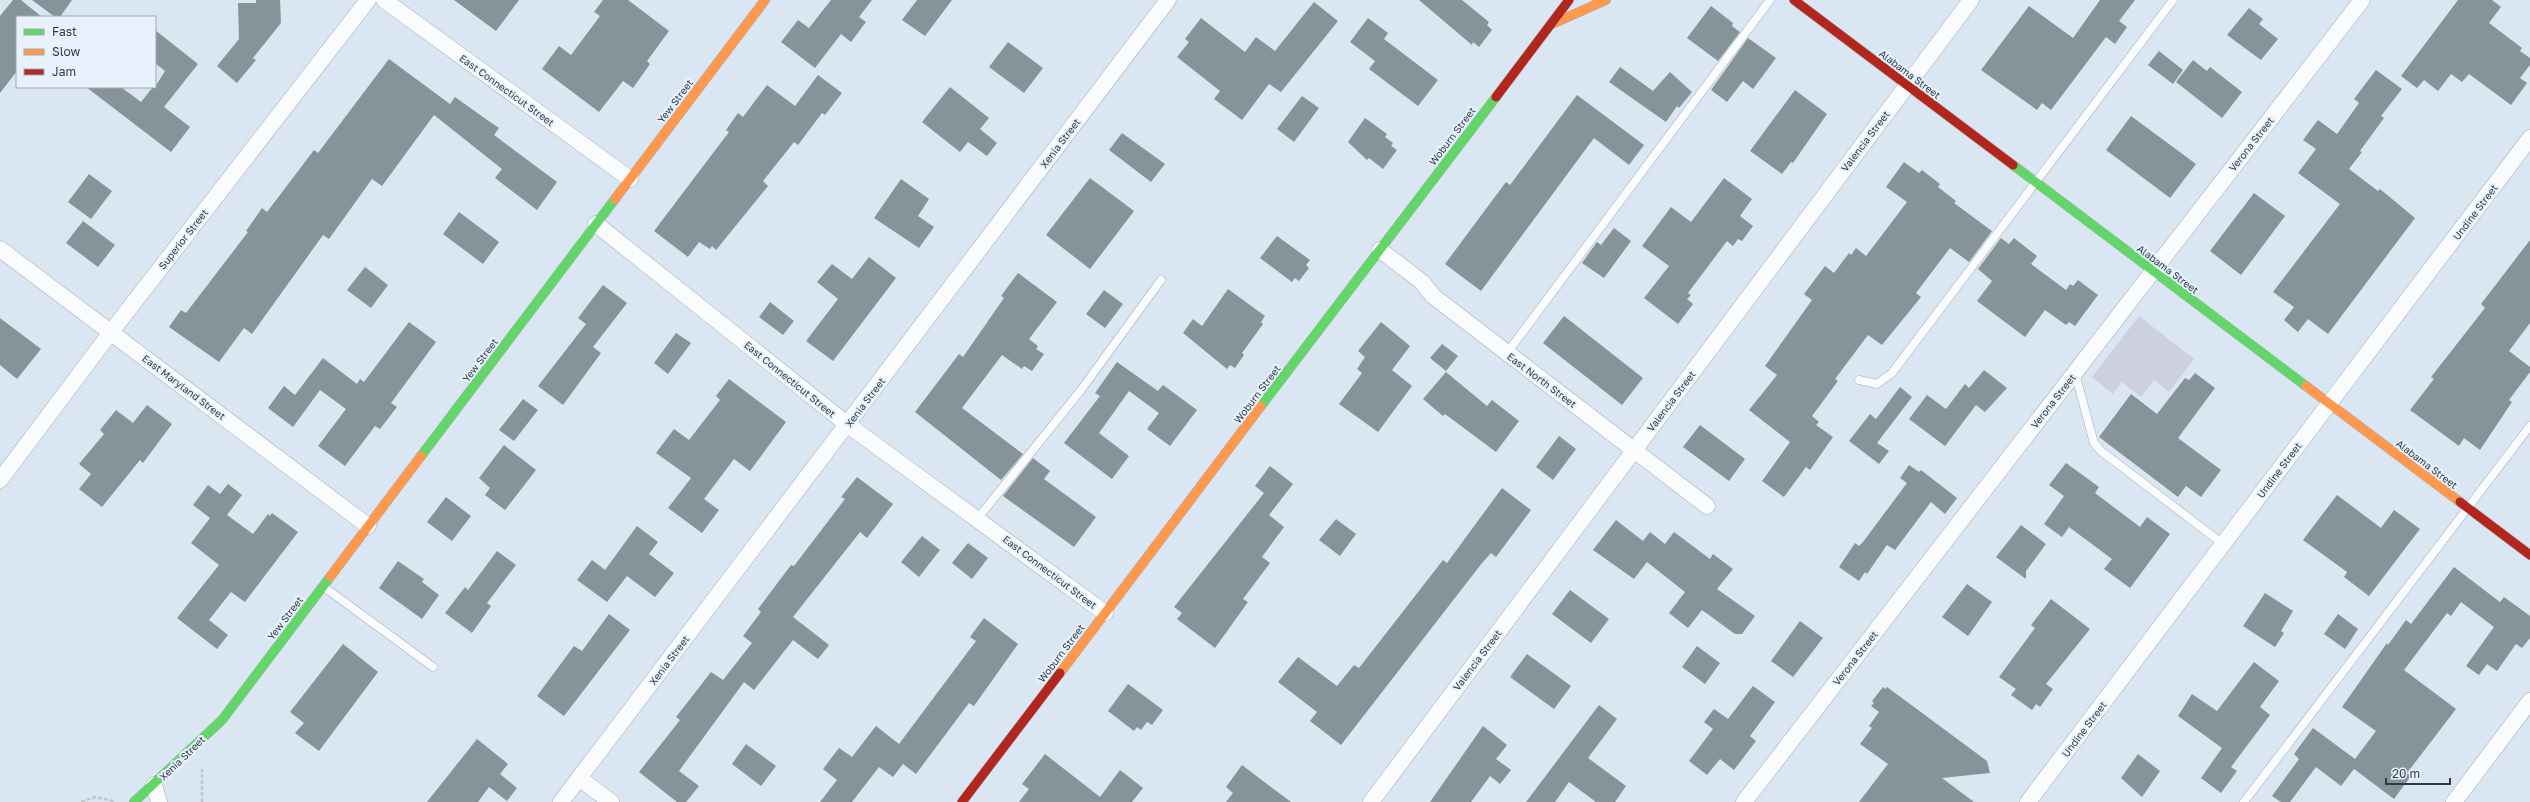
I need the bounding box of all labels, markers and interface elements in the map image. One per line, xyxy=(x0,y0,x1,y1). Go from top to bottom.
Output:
legend xyxy=(16,16,156,88)
text: Fast xyxy=(52,24,77,39)
text: Slow xyxy=(52,44,80,59)
street label: Alabama Street xyxy=(1877,47,1943,101)
street label: East Connecticut Street xyxy=(457,52,557,128)
text: Jam xyxy=(52,64,76,79)
street label: Yew Street xyxy=(655,77,695,125)
street label: Woburn Street xyxy=(1426,105,1478,167)
street label: Valencia Street xyxy=(1838,108,1892,174)
street label: Verona Street xyxy=(2226,114,2276,174)
street label: Xenia Street xyxy=(1038,116,1082,170)
street label: Undine Street xyxy=(2450,182,2500,242)
street label: Superior Street xyxy=(156,207,210,271)
street label: Alabama Street xyxy=(2135,242,2201,296)
street label: Yew Street xyxy=(460,336,500,384)
street label: East Connecticut Street xyxy=(742,338,838,420)
street label: East North Street xyxy=(1505,350,1579,410)
street label: East Maryland Street xyxy=(140,352,228,422)
street label: Woburn Street xyxy=(1231,363,1283,425)
street label: Valencia Street xyxy=(1644,368,1698,434)
street label: Verona Street xyxy=(2028,371,2078,431)
street label: Xenia Street xyxy=(843,375,887,429)
street label: Alabama Street xyxy=(2394,437,2460,491)
street label: Undine Street xyxy=(2254,440,2304,500)
street label: East Connecticut Street xyxy=(1001,533,1099,611)
street label: Yew Street xyxy=(265,594,305,642)
street label: Woburn Street xyxy=(1035,622,1087,684)
street label: Valencia Street xyxy=(1450,627,1504,693)
street label: Verona Street xyxy=(1830,628,1880,688)
street label: Xenia Street xyxy=(647,633,691,687)
street label: Undine Street xyxy=(2059,699,2109,759)
street label: Xenia Street xyxy=(157,733,207,783)
scale bar xyxy=(2386,760,2450,786)
text: 20 m xyxy=(2392,766,2420,781)

